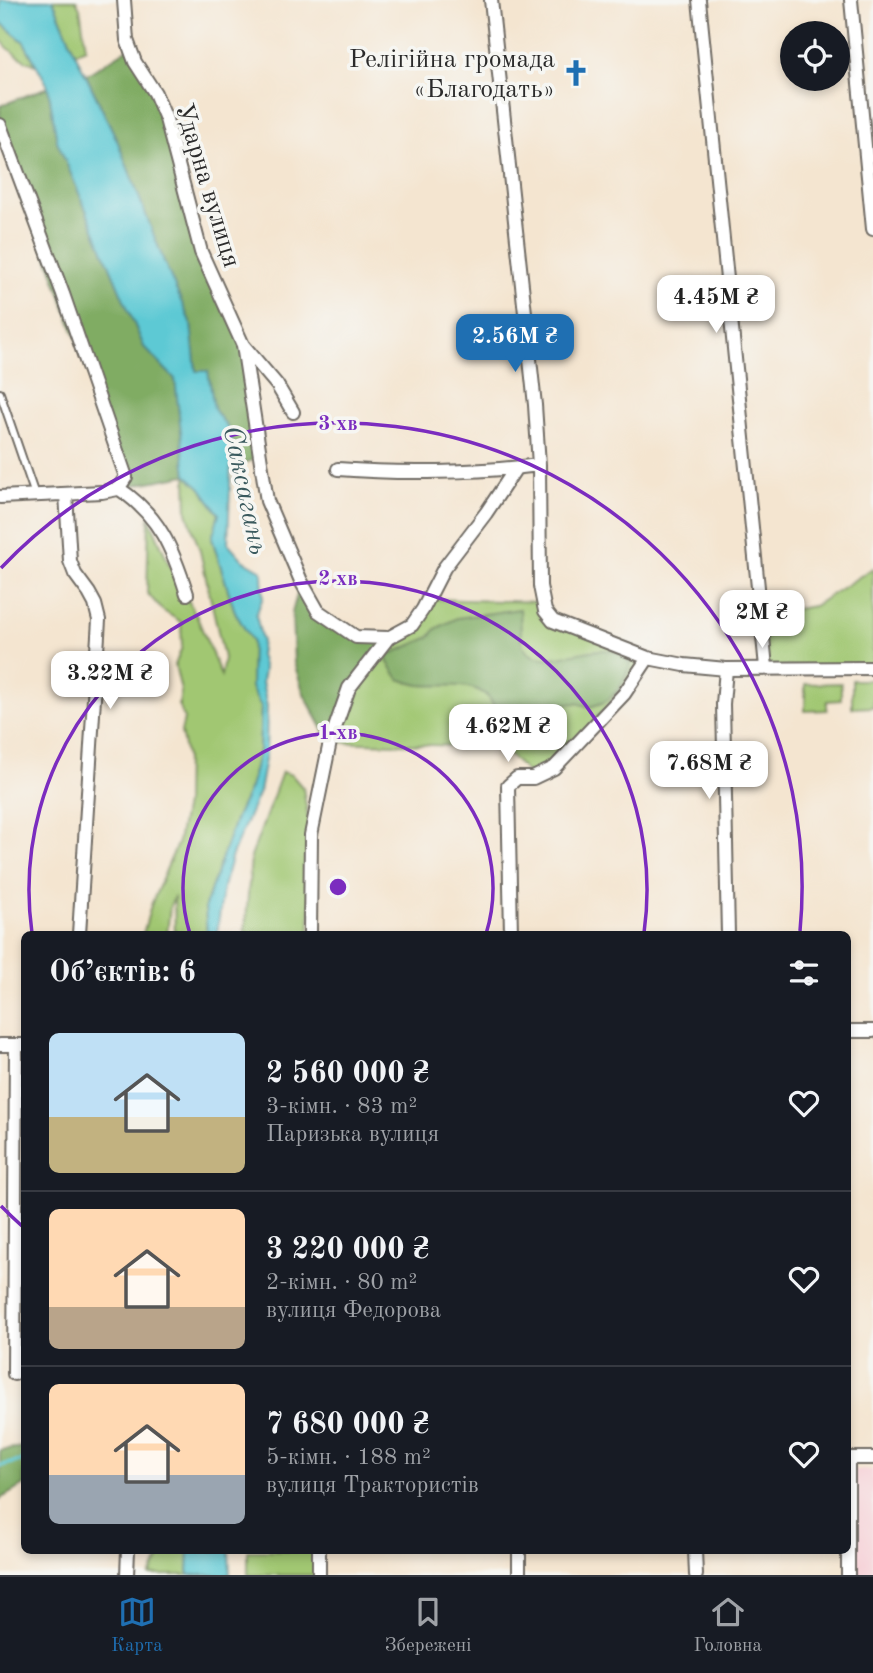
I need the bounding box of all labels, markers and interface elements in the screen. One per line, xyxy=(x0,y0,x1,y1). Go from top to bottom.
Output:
map controls xyxy=(780,21,850,91)
button: locate xyxy=(780,21,850,91)
place label: Релігійна громада «Благодать» xyxy=(349,47,555,103)
church icon: Релігійна громада «Благодать» xyxy=(561,58,591,88)
street label: Ударна вулиця xyxy=(170,101,244,271)
pin: 4.45M ₴ xyxy=(651,276,781,335)
text: 4.45M ₴ xyxy=(673,286,759,309)
pin: 2.56M ₴ xyxy=(450,314,580,374)
text: 2.56M ₴ xyxy=(472,325,558,348)
text: 3 хв xyxy=(318,414,358,435)
water label: Саксагань xyxy=(217,423,271,558)
text: 2 хв xyxy=(318,569,358,590)
pin: 2M ₴ xyxy=(721,590,803,650)
text: 2M ₴ xyxy=(736,601,788,624)
pin: 3.22M ₴ xyxy=(45,652,175,711)
text: 3.22M ₴ xyxy=(67,662,153,685)
pin: 4.62M ₴ xyxy=(443,704,573,764)
text: 4.62M ₴ xyxy=(465,715,551,738)
text: 1 хв xyxy=(318,723,358,744)
pin: 7.68M ₴ xyxy=(644,742,774,801)
text: 7.68M ₴ xyxy=(666,752,752,775)
centre of rings xyxy=(326,875,350,899)
icon: filters xyxy=(785,954,823,992)
text: Об’єктів: 6 xyxy=(49,958,196,988)
text: 2 560 000 ₴ xyxy=(266,1059,430,1089)
icon: home xyxy=(105,1061,189,1145)
icon: heart xyxy=(785,1084,823,1122)
text: 3-кімн. · 83 m² xyxy=(266,1095,417,1118)
text: Паризька вулиця xyxy=(266,1123,439,1146)
text: 3 220 000 ₴ xyxy=(266,1235,430,1265)
icon: home xyxy=(105,1237,189,1321)
icon: heart xyxy=(785,1260,823,1298)
text: 2-кімн. · 80 m² xyxy=(266,1271,417,1294)
text: вулиця Федорова xyxy=(266,1299,441,1322)
text: 7 680 000 ₴ xyxy=(266,1410,430,1440)
icon: home xyxy=(105,1412,189,1496)
icon: heart xyxy=(785,1435,823,1473)
text: 5-кімн. · 188 m² xyxy=(266,1446,431,1469)
text: вулиця Трактористів xyxy=(266,1474,479,1497)
tab: Карта xyxy=(111,1593,163,1658)
tab: Збережені xyxy=(385,1593,471,1658)
tab: Головна xyxy=(694,1593,762,1658)

